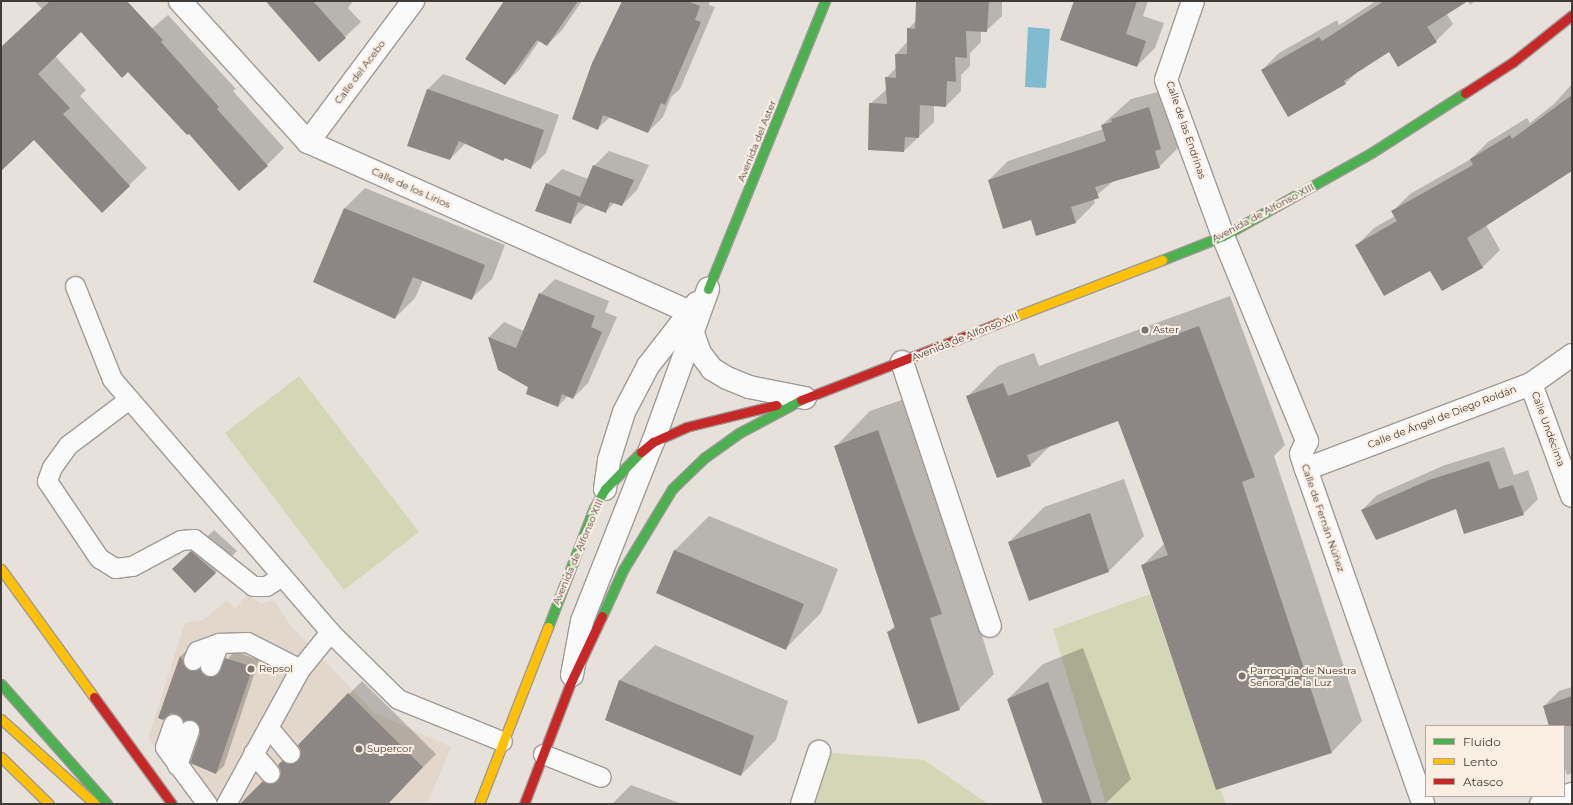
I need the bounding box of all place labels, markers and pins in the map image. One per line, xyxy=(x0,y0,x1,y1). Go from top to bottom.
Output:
place label: Aster xyxy=(1153,324,1179,336)
marker: Aster xyxy=(1140,325,1150,335)
place label: Repsol xyxy=(259,663,293,675)
marker: Repsol xyxy=(246,664,256,674)
place label: Parroquia de Nuestra Señora de la Luz xyxy=(1250,664,1356,688)
marker: Parroquia de Nuestra Señora de la Luz xyxy=(1237,671,1247,681)
place label: Supercor xyxy=(367,743,412,755)
marker: Supercor xyxy=(354,744,364,754)

